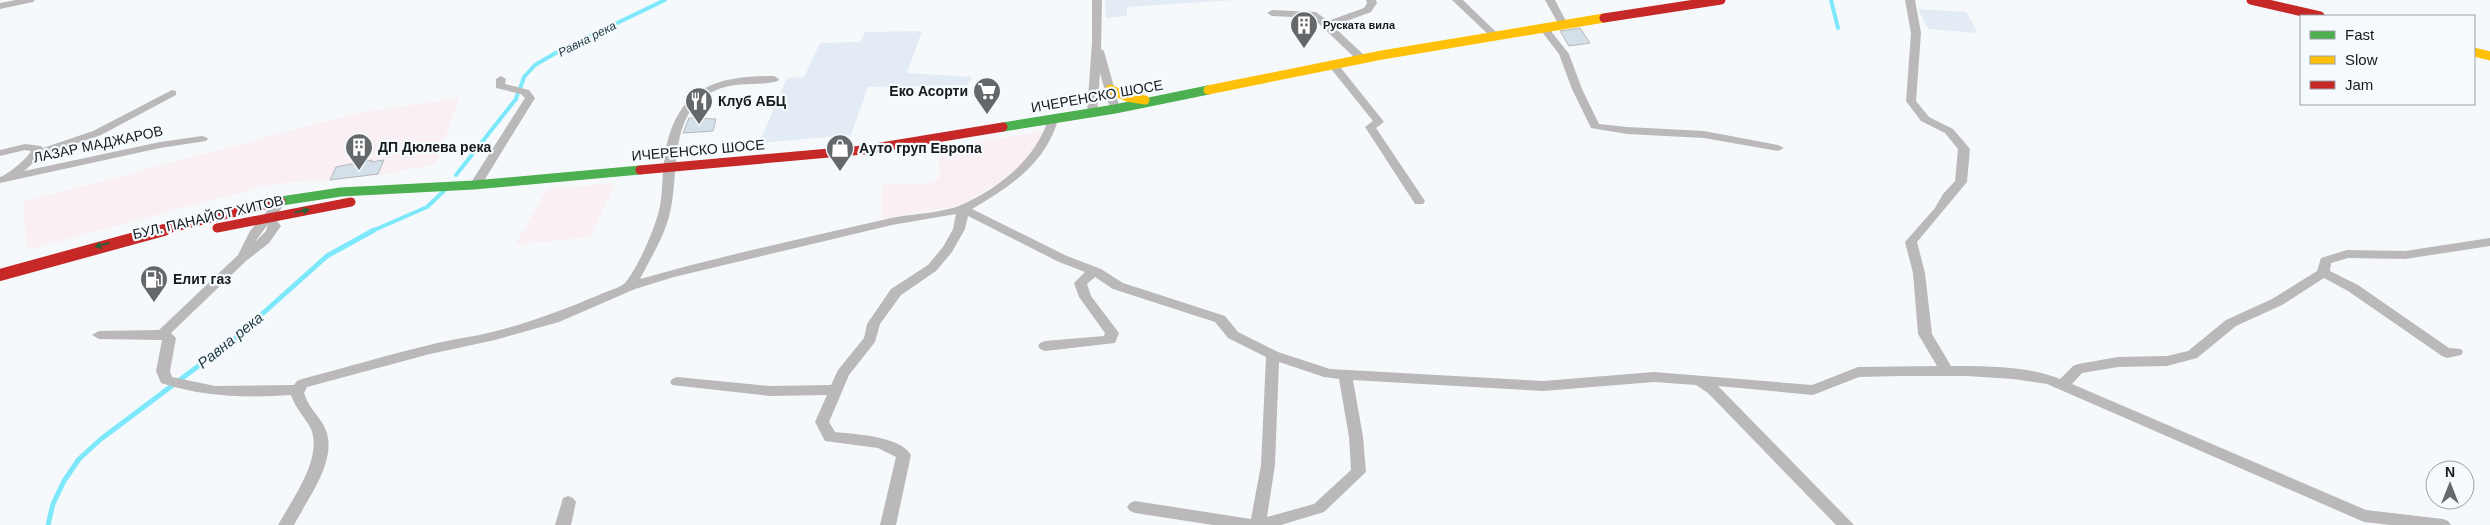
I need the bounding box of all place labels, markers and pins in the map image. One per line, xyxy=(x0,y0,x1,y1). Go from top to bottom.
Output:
building icon: Руската вила xyxy=(1289,10,1319,49)
place label: Руската вила xyxy=(1323,19,1396,31)
supermarket icon: Еко Асорти xyxy=(972,76,1002,115)
place label: Еко Асорти xyxy=(889,83,968,99)
restaurant icon: Клуб АБЦ xyxy=(684,86,714,125)
place label: Клуб АБЦ xyxy=(718,93,787,109)
building icon: ДП Дюлева река xyxy=(344,132,374,171)
shop icon: Ауто груп Европа xyxy=(825,133,855,172)
place label: ДП Дюлева река xyxy=(378,139,491,155)
place label: Ауто груп Европа xyxy=(859,140,982,156)
fuel station icon: Елит газ xyxy=(139,264,169,303)
place label: Елит газ xyxy=(173,271,231,287)

